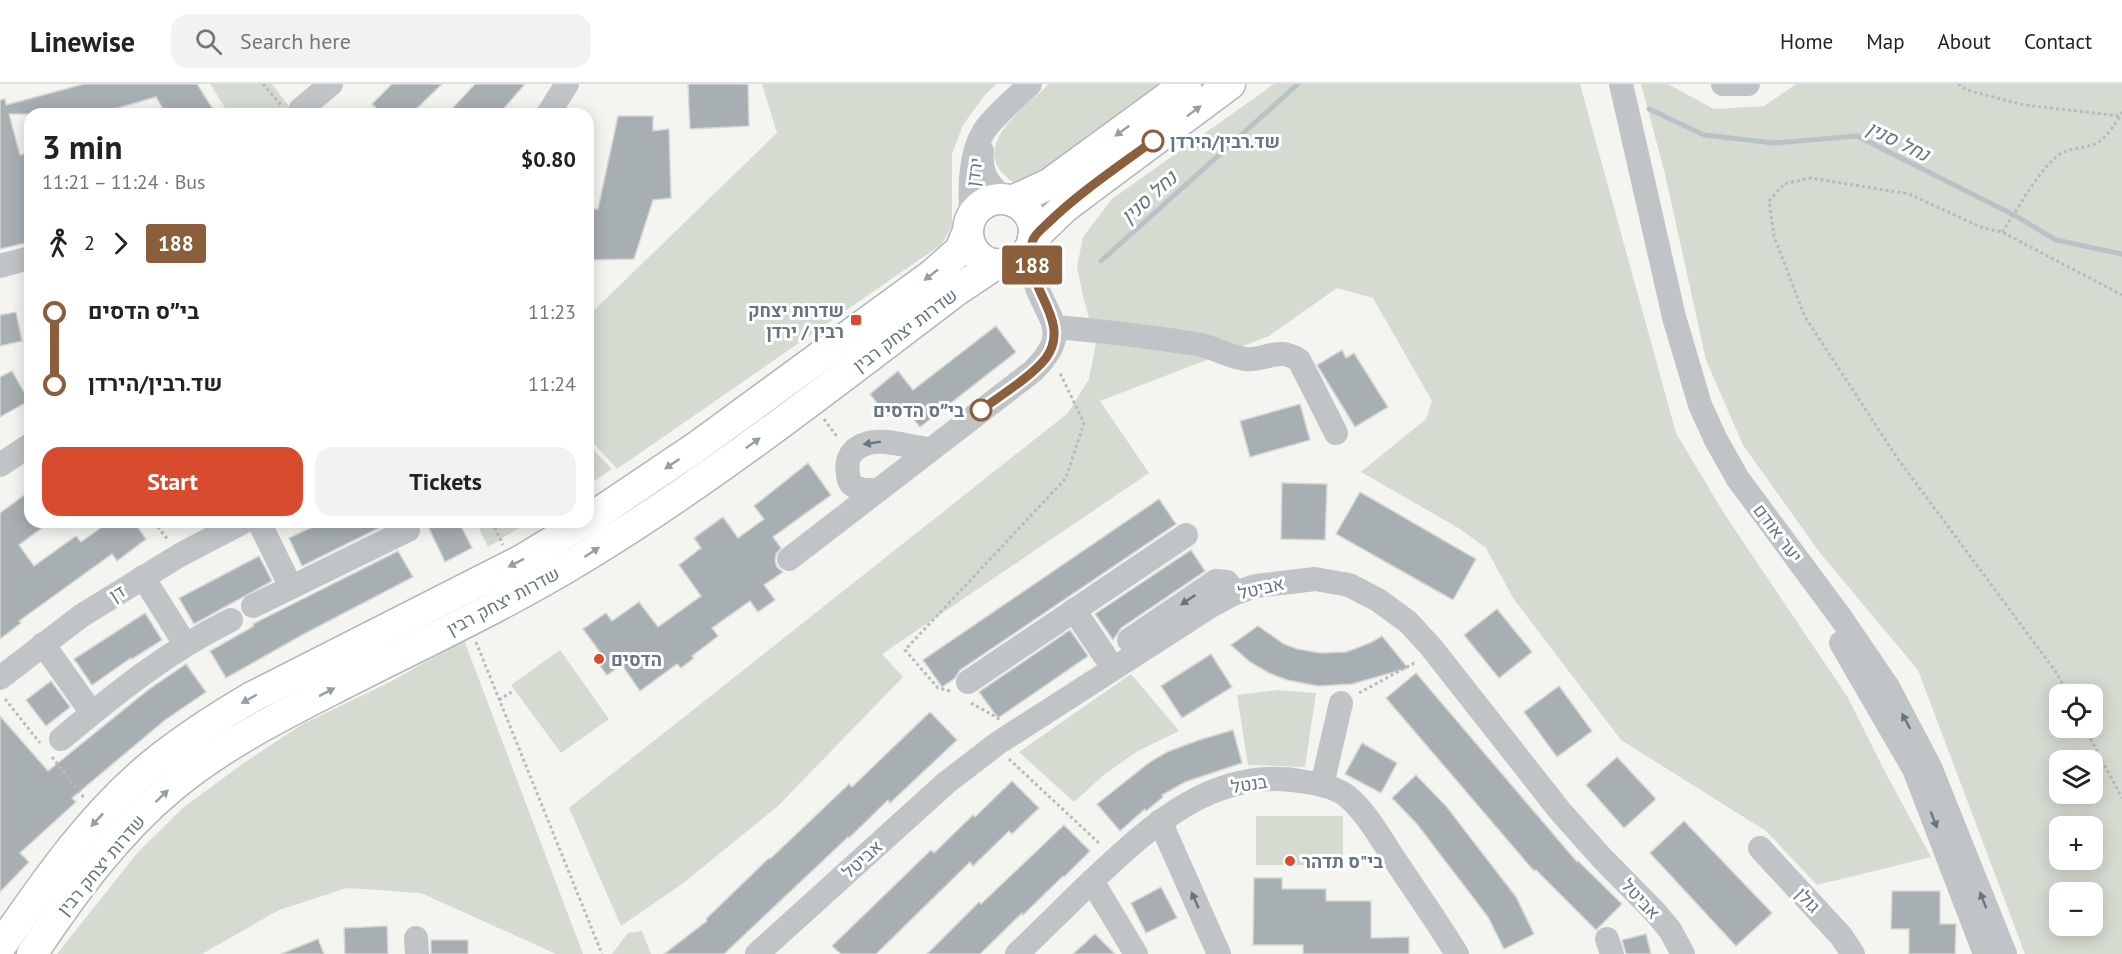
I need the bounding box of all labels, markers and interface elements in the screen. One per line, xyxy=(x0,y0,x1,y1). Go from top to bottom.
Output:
search box xyxy=(171,14,591,68)
text: Linewise xyxy=(30,23,135,60)
icon: search xyxy=(192,25,225,58)
text: Search here xyxy=(240,27,351,55)
text: Home xyxy=(1780,28,1833,55)
text: Map xyxy=(1866,28,1905,55)
text: About xyxy=(1938,28,1991,55)
text: Contact xyxy=(2024,28,2092,55)
one-way arrow xyxy=(1185,105,1201,117)
water label: נחל סנין xyxy=(1862,115,1935,168)
text: 3 min xyxy=(42,125,123,168)
one-way arrow xyxy=(1115,125,1131,137)
marker: שד.רבין/הירדן xyxy=(1142,130,1164,152)
place label: שד.רבין/הירדן xyxy=(1170,130,1280,153)
text: $0.80 xyxy=(521,145,576,173)
street label: ירדן xyxy=(961,156,987,188)
water label: נחל סנין xyxy=(1115,164,1184,229)
text: 11:21 – 11:24 · Bus xyxy=(42,169,206,195)
icon: walk xyxy=(42,227,75,260)
icon: forward xyxy=(104,227,137,260)
text: 2 xyxy=(84,230,95,256)
text: 188 xyxy=(158,230,194,257)
line badge: 188 xyxy=(998,246,1066,285)
text: 188 xyxy=(1014,252,1050,279)
one-way arrow xyxy=(923,268,939,281)
street label: שדרות יצחק רבין xyxy=(848,283,962,377)
text: בי״ס הדסים xyxy=(88,297,199,325)
text: 11:23 xyxy=(528,299,576,325)
place label: שדרות יצחק רבין / ירדן xyxy=(748,299,844,343)
marker: שדרות יצחק רבין / ירדן xyxy=(849,313,863,327)
text: שד.רבין/הירדן xyxy=(88,369,222,397)
text: 11:24 xyxy=(528,371,576,397)
place label: בי״ס הדסים xyxy=(873,399,964,422)
marker: בי״ס הדסים xyxy=(970,399,992,421)
one-way arrow xyxy=(744,437,760,449)
one-way arrow xyxy=(863,439,882,448)
button: Start xyxy=(42,447,303,516)
button: Tickets xyxy=(315,447,576,516)
one-way arrow xyxy=(664,458,680,469)
street label: יער אודם xyxy=(1749,499,1807,567)
one-way arrow xyxy=(584,547,600,558)
one-way arrow xyxy=(507,558,524,567)
street label: שדרות יצחק רבין xyxy=(442,562,564,640)
street label: אביטל xyxy=(1236,572,1286,604)
street label: דן xyxy=(105,579,129,607)
one-way arrow xyxy=(1180,595,1196,606)
place label: הדסים xyxy=(611,648,662,671)
marker: הדסים xyxy=(592,652,606,666)
map controls xyxy=(2049,684,2103,936)
button: locate xyxy=(2049,684,2103,738)
one-way arrow xyxy=(318,688,335,697)
one-way arrow xyxy=(240,694,257,704)
one-way arrow xyxy=(1901,712,1911,729)
button: layers xyxy=(2049,750,2103,804)
street label: בנטל xyxy=(1229,770,1269,798)
one-way arrow xyxy=(155,789,170,803)
street label: שדרות יצחק רבין xyxy=(52,810,150,920)
one-way arrow xyxy=(1929,811,1939,829)
one-way arrow xyxy=(91,812,104,827)
button: + xyxy=(2049,816,2103,870)
street label: אביטל xyxy=(837,835,887,883)
place label: בי"ס תדהר xyxy=(1302,850,1383,873)
marker: בי"ס תדהר xyxy=(1283,854,1297,868)
street label: אביטל xyxy=(1617,874,1665,924)
street label: גולן xyxy=(1790,882,1826,918)
button: − xyxy=(2049,882,2103,936)
one-way arrow xyxy=(1978,890,1988,908)
one-way arrow xyxy=(1190,891,1200,909)

